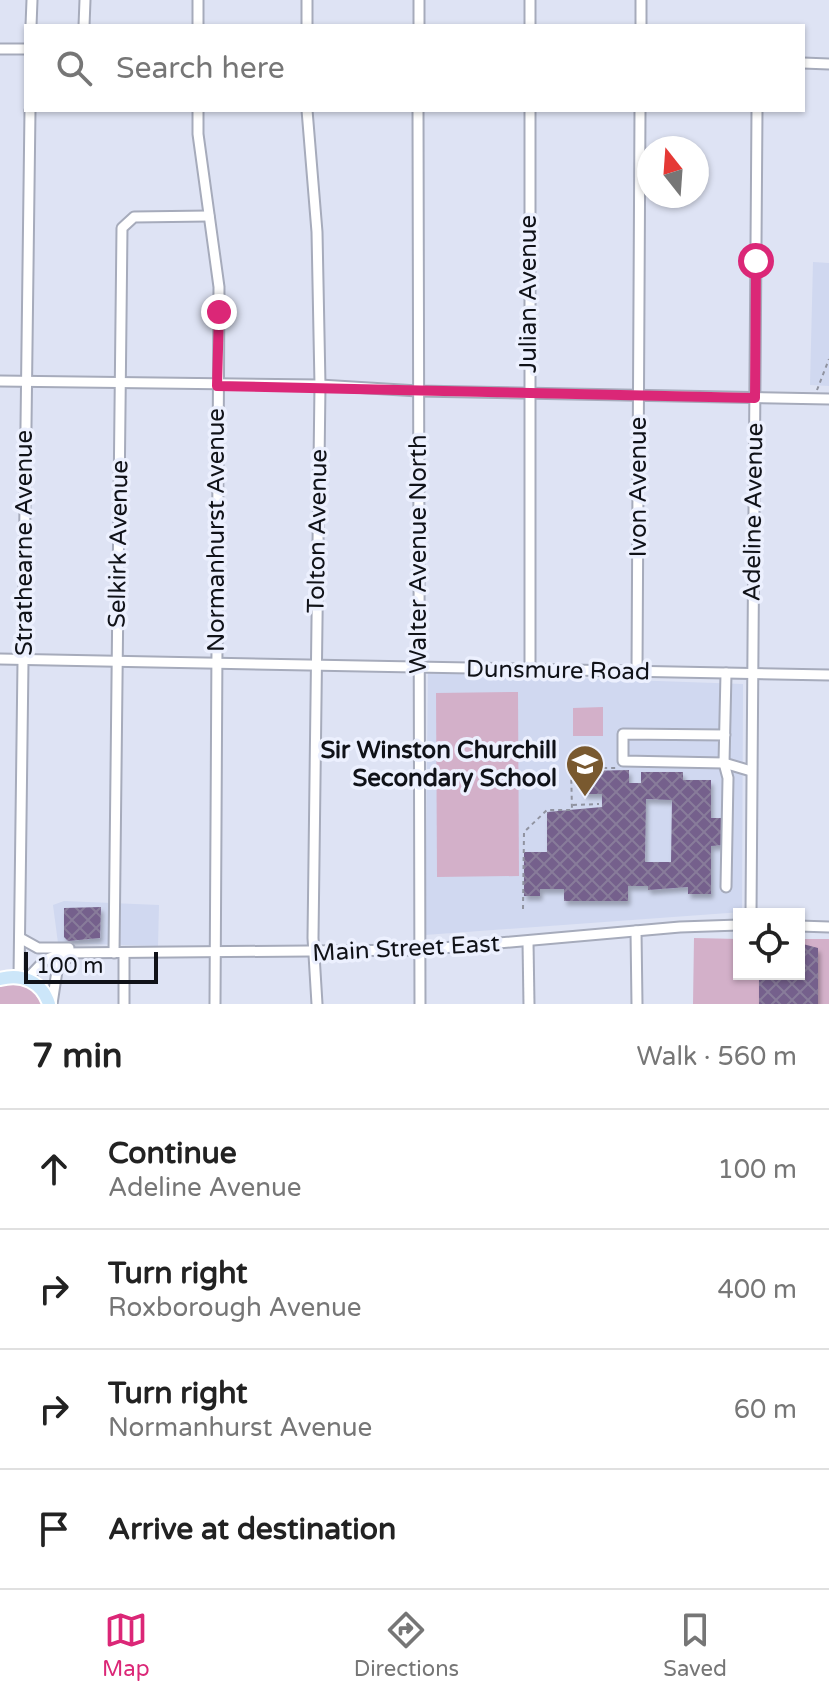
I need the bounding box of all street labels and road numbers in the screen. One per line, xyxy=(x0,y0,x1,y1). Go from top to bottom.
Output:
street label: Julian Avenue xyxy=(514,215,543,373)
street label: Normanhurst Avenue xyxy=(202,408,231,652)
street label: Ivon Avenue xyxy=(624,417,653,557)
street label: Adeline Avenue xyxy=(737,422,770,602)
street label: Strathearne Avenue xyxy=(10,430,39,656)
street label: Walter Avenue North xyxy=(404,434,433,674)
street label: Tolton Avenue xyxy=(302,449,333,613)
street label: Selkirk Avenue xyxy=(103,460,134,628)
street label: Dunsmure Road xyxy=(466,654,650,687)
street label: Main Street East xyxy=(312,929,500,968)

